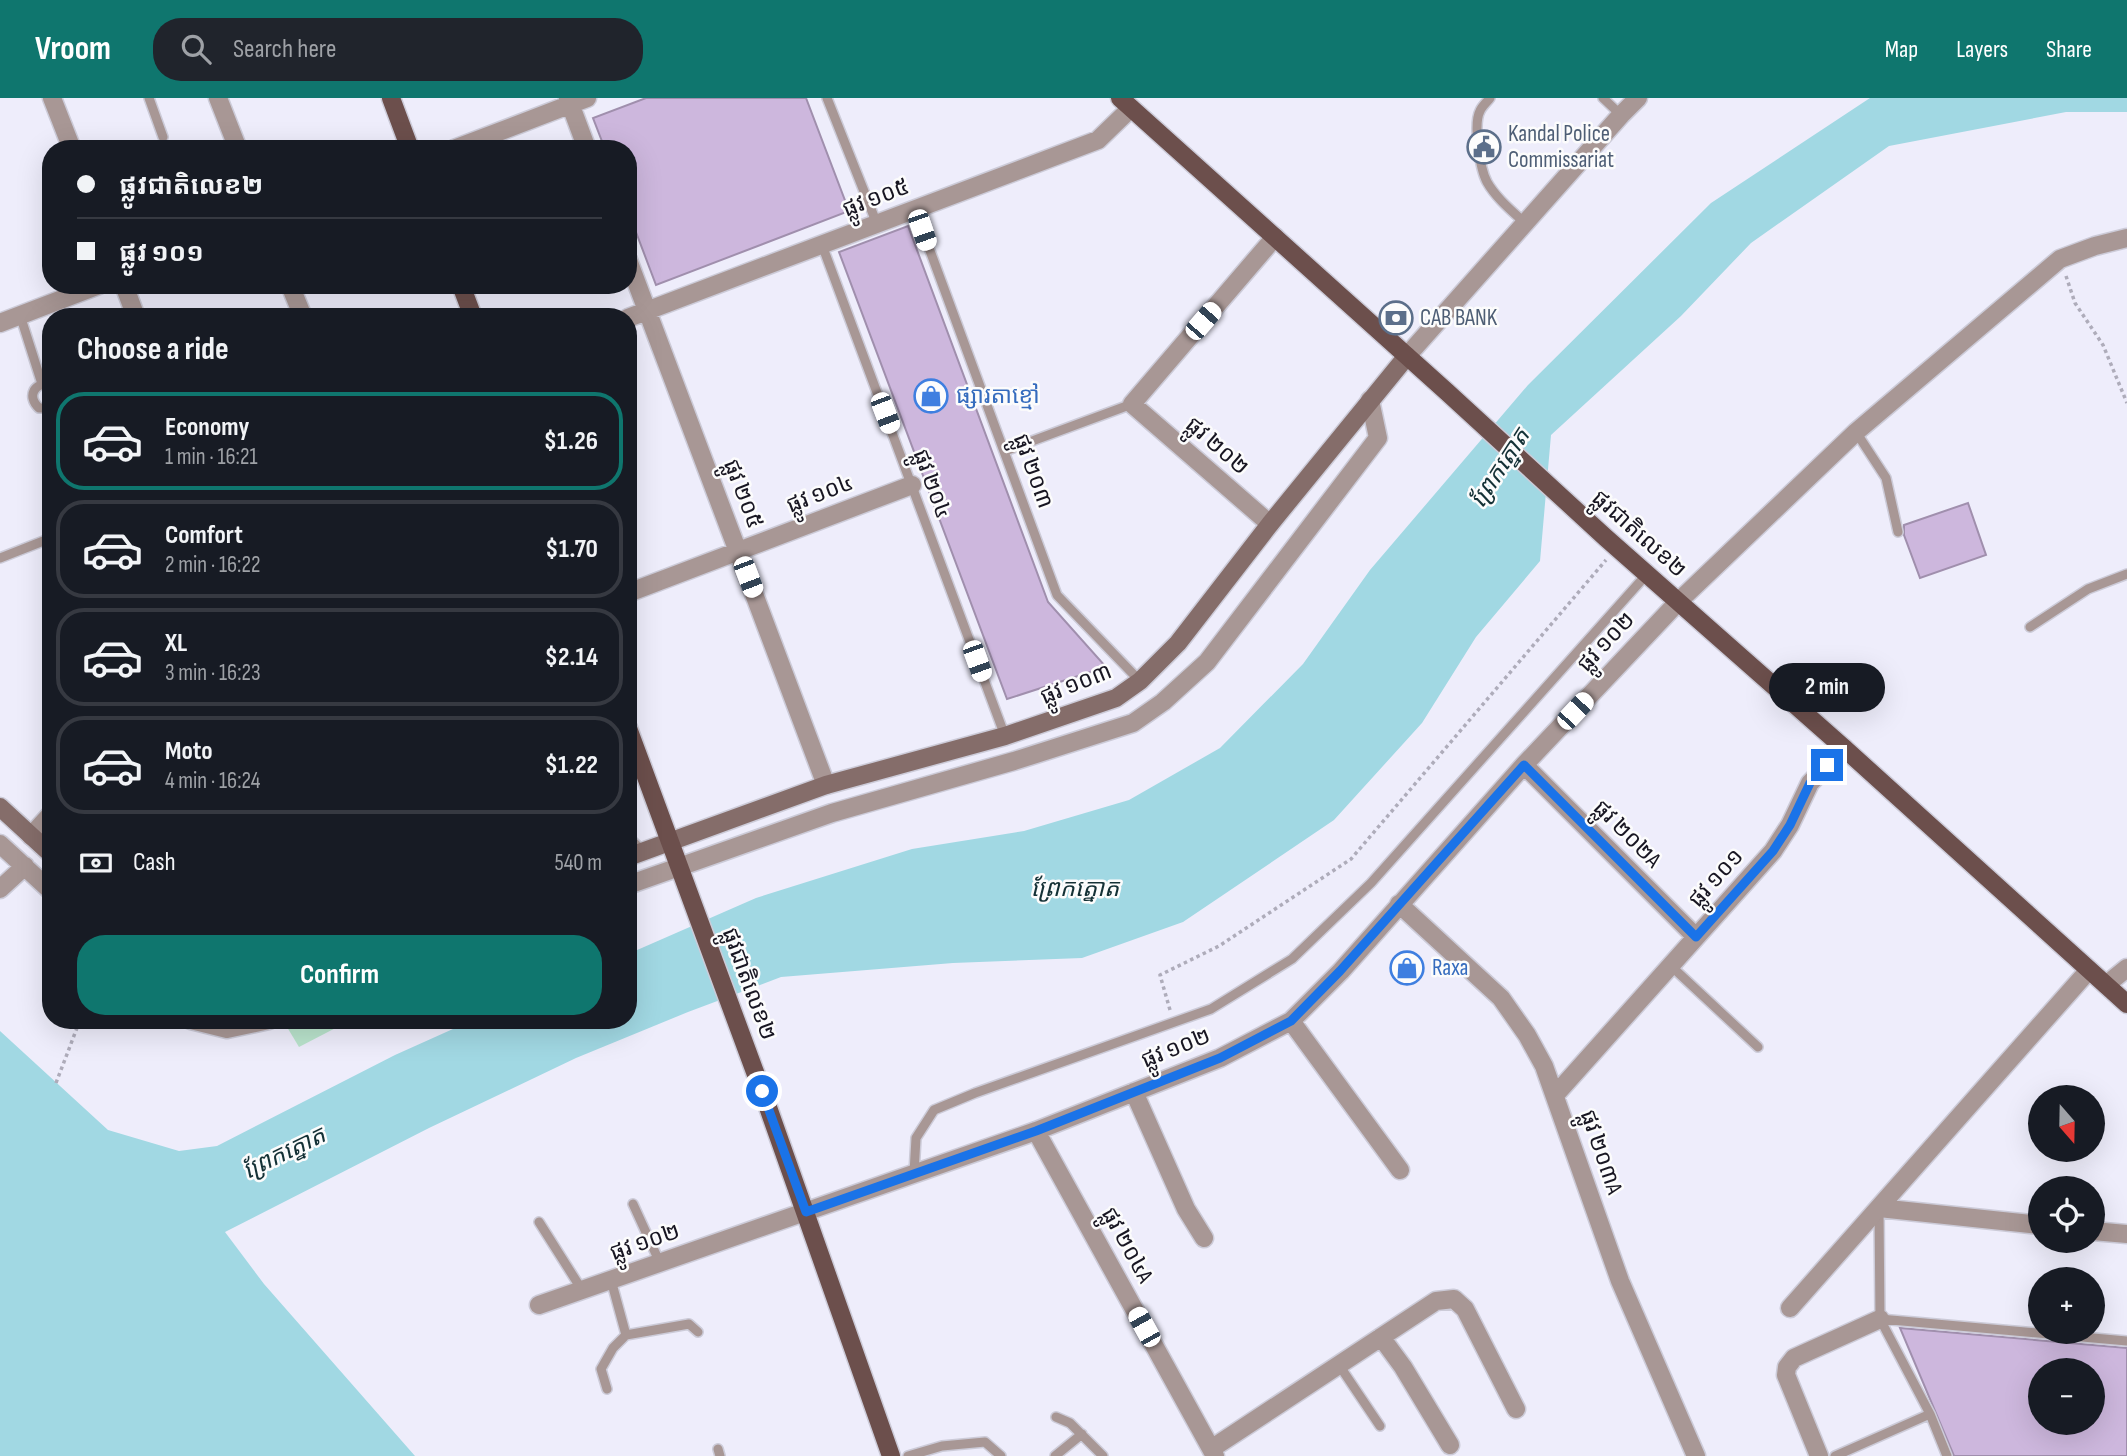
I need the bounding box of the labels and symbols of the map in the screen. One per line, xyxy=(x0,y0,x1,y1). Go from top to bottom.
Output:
place label: Kandal Police Commissariat xyxy=(1508,120,1614,174)
public building icon: Kandal Police Commissariat xyxy=(1465,128,1503,166)
street label: ផ្លូវ ១០៥ xyxy=(839,172,916,230)
car xyxy=(906,207,939,253)
car xyxy=(1182,298,1225,344)
bank icon: CAB BANK xyxy=(1377,299,1415,337)
place label: CAB BANK xyxy=(1420,304,1498,332)
shop icon: ផ្សារតាខ្មៅ xyxy=(912,377,950,415)
place label: ផ្សារតាខ្មៅ xyxy=(956,382,1040,410)
car xyxy=(868,390,903,436)
street label: ផ្លូវ ២០២ xyxy=(1175,411,1254,486)
water label: ព្រែកត្នោត xyxy=(1464,421,1537,513)
street label: ផ្លូវ ២០៣ xyxy=(1000,430,1059,515)
street label: ផ្លូវ ២០៤ xyxy=(900,445,958,525)
street label: ផ្លូវ ២០៥ xyxy=(711,455,769,535)
street label: ផ្លូវ ១០៤ xyxy=(783,468,860,526)
street label: ផ្លូវជាតិលេខ២ xyxy=(1581,484,1692,589)
car xyxy=(731,554,766,600)
street label: ផ្លូវ ១០២ xyxy=(1571,606,1646,683)
car xyxy=(960,638,995,684)
street label: ផ្លូវ ១០៣ xyxy=(1036,657,1118,717)
callout: 2 min xyxy=(1769,664,1885,712)
car xyxy=(1553,688,1598,734)
route end xyxy=(1811,749,1843,781)
street label: ផ្លូវ ២០២A xyxy=(1582,794,1667,879)
street label: ផ្លូវ ១០១ xyxy=(1682,843,1755,918)
water label: ព្រែកត្នោត xyxy=(1031,874,1121,903)
street label: ផ្លូវជាតិលេខ២ xyxy=(709,924,782,1046)
shop icon: Raxa xyxy=(1388,949,1426,987)
place label: Raxa xyxy=(1432,954,1468,982)
street label: ផ្លូវ ១០២ xyxy=(1137,1021,1217,1081)
route start xyxy=(746,1075,778,1107)
north arrow xyxy=(2028,1085,2105,1162)
street label: ផ្លូវ ២០៣A xyxy=(1567,1106,1628,1200)
water label: ព្រែកត្នោត xyxy=(238,1120,332,1185)
street label: ផ្លូវ ២០៤A xyxy=(1089,1202,1159,1291)
street label: ផ្លូវ ១០២ xyxy=(606,1217,686,1273)
car xyxy=(1125,1304,1164,1350)

